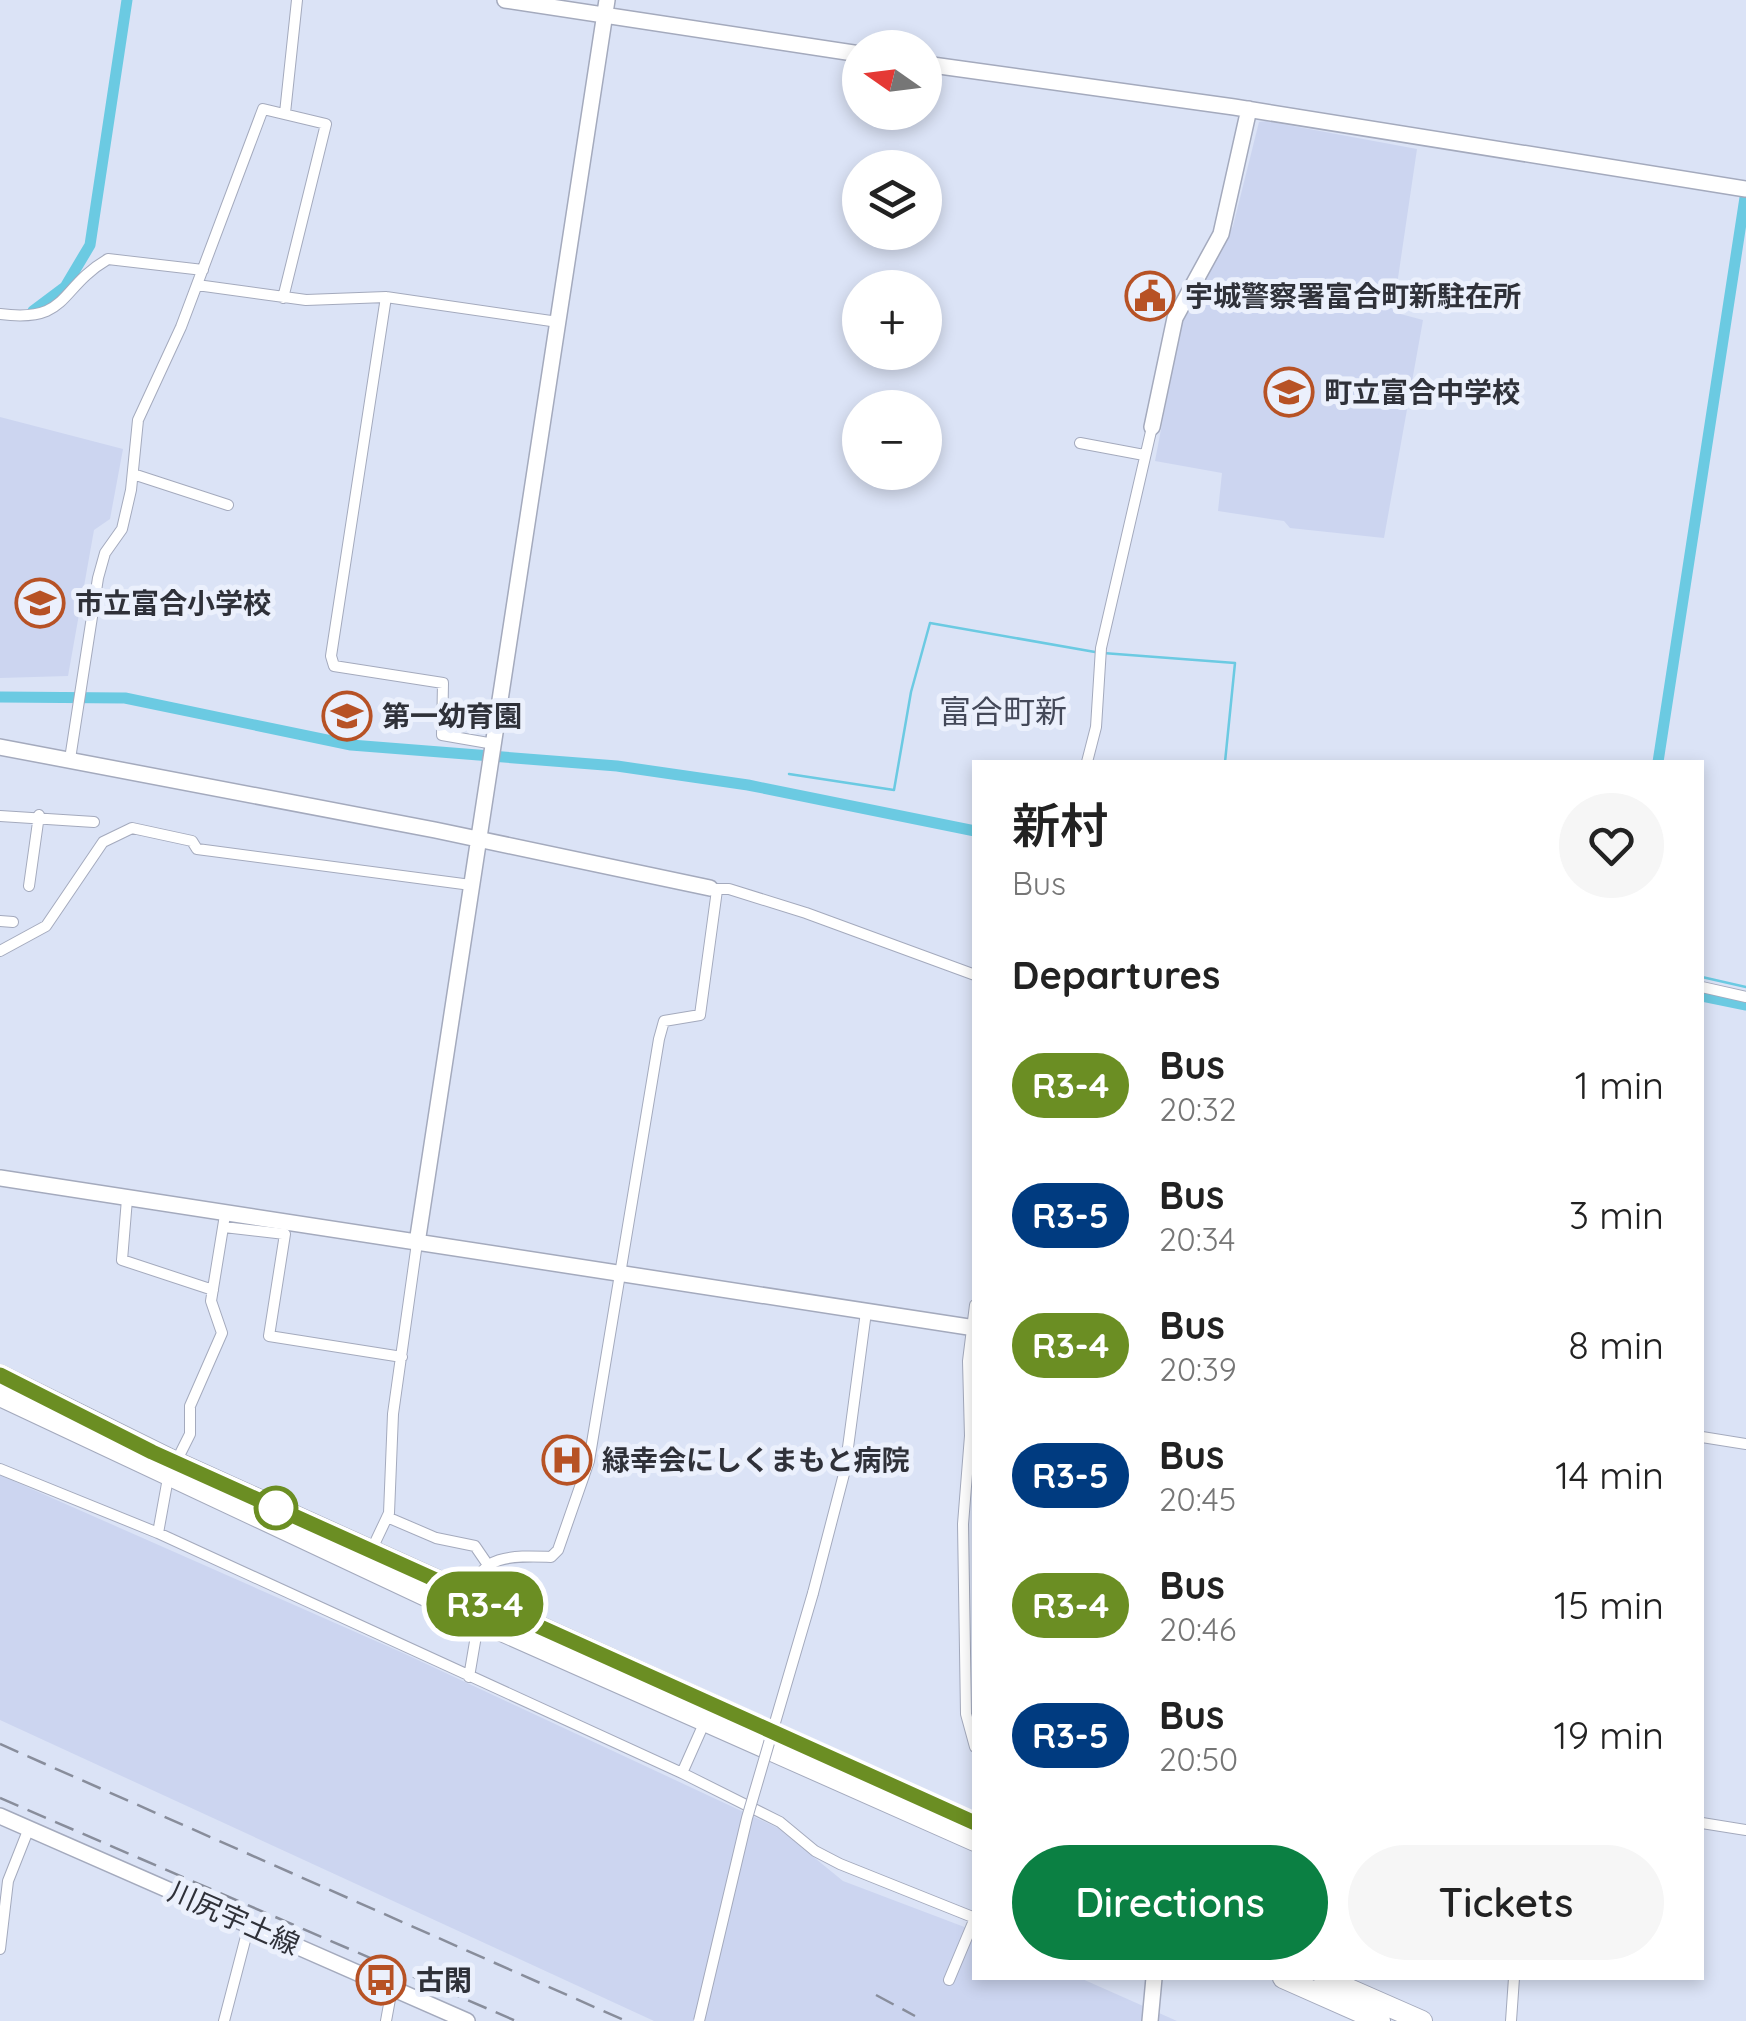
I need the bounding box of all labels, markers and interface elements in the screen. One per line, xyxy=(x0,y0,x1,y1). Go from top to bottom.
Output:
north arrow xyxy=(842,30,942,130)
map controls xyxy=(842,30,942,490)
button: layers xyxy=(842,150,942,250)
button: + xyxy=(842,270,942,370)
public building icon: 宇城警察署富合町新駐在所 xyxy=(1124,270,1176,322)
place label: 宇城警察署富合町新駐在所 xyxy=(1185,278,1521,313)
school or university icon: 町立富合中学校 xyxy=(1263,366,1315,418)
place label: 町立富合中学校 xyxy=(1324,374,1520,409)
button: − xyxy=(842,390,942,490)
school or university icon: 市立富合小学校 xyxy=(14,577,66,629)
place label: 市立富合小学校 xyxy=(75,585,271,620)
school or university icon: 第一幼育園 xyxy=(321,690,373,742)
district label: 富合町新 xyxy=(939,691,1067,731)
place label: 第一幼育園 xyxy=(382,698,522,733)
button: heart xyxy=(1559,793,1664,898)
text: 新村 xyxy=(1012,795,1108,855)
text: Bus xyxy=(1012,863,1066,903)
text: Departures xyxy=(1012,951,1220,999)
text: Bus xyxy=(1159,1041,1225,1089)
text: 1 min xyxy=(1575,1061,1664,1109)
text: R3-4 xyxy=(1032,1063,1109,1107)
text: 20:32 xyxy=(1159,1089,1237,1129)
text: Bus xyxy=(1159,1171,1224,1219)
text: 3 min xyxy=(1569,1191,1664,1239)
text: R3-5 xyxy=(1032,1193,1109,1237)
text: 20:34 xyxy=(1159,1219,1235,1259)
text: Bus xyxy=(1159,1301,1225,1349)
text: 8 min xyxy=(1568,1321,1664,1369)
text: R3-4 xyxy=(1032,1323,1109,1367)
text: 20:39 xyxy=(1159,1349,1237,1389)
text: Bus xyxy=(1159,1431,1224,1479)
hospital icon: 緑幸会にしくまもと病院 xyxy=(541,1434,593,1486)
place label: 緑幸会にしくまもと病院 xyxy=(602,1442,909,1477)
text: 14 min xyxy=(1555,1451,1664,1499)
text: R3-5 xyxy=(1032,1453,1109,1497)
text: 20:45 xyxy=(1159,1479,1236,1519)
unlabelled marker xyxy=(255,1487,297,1529)
text: Bus xyxy=(1159,1561,1225,1609)
line badge: R3-4 xyxy=(415,1572,555,1636)
text: 15 min xyxy=(1554,1581,1664,1629)
text: R3-4 xyxy=(446,1582,524,1626)
text: R3-4 xyxy=(1032,1583,1109,1627)
text: 20:46 xyxy=(1159,1609,1236,1649)
text: Bus xyxy=(1159,1691,1224,1739)
text: 19 min xyxy=(1554,1711,1664,1759)
text: R3-5 xyxy=(1032,1713,1109,1757)
text: 20:50 xyxy=(1159,1739,1238,1779)
button: Directions xyxy=(1012,1845,1328,1960)
button: Tickets xyxy=(1348,1845,1664,1960)
street label: 川尻宇土線 xyxy=(163,1873,305,1962)
bus stop icon: 古閑 xyxy=(355,1954,407,2006)
place label: 古閑 xyxy=(416,1962,472,1997)

